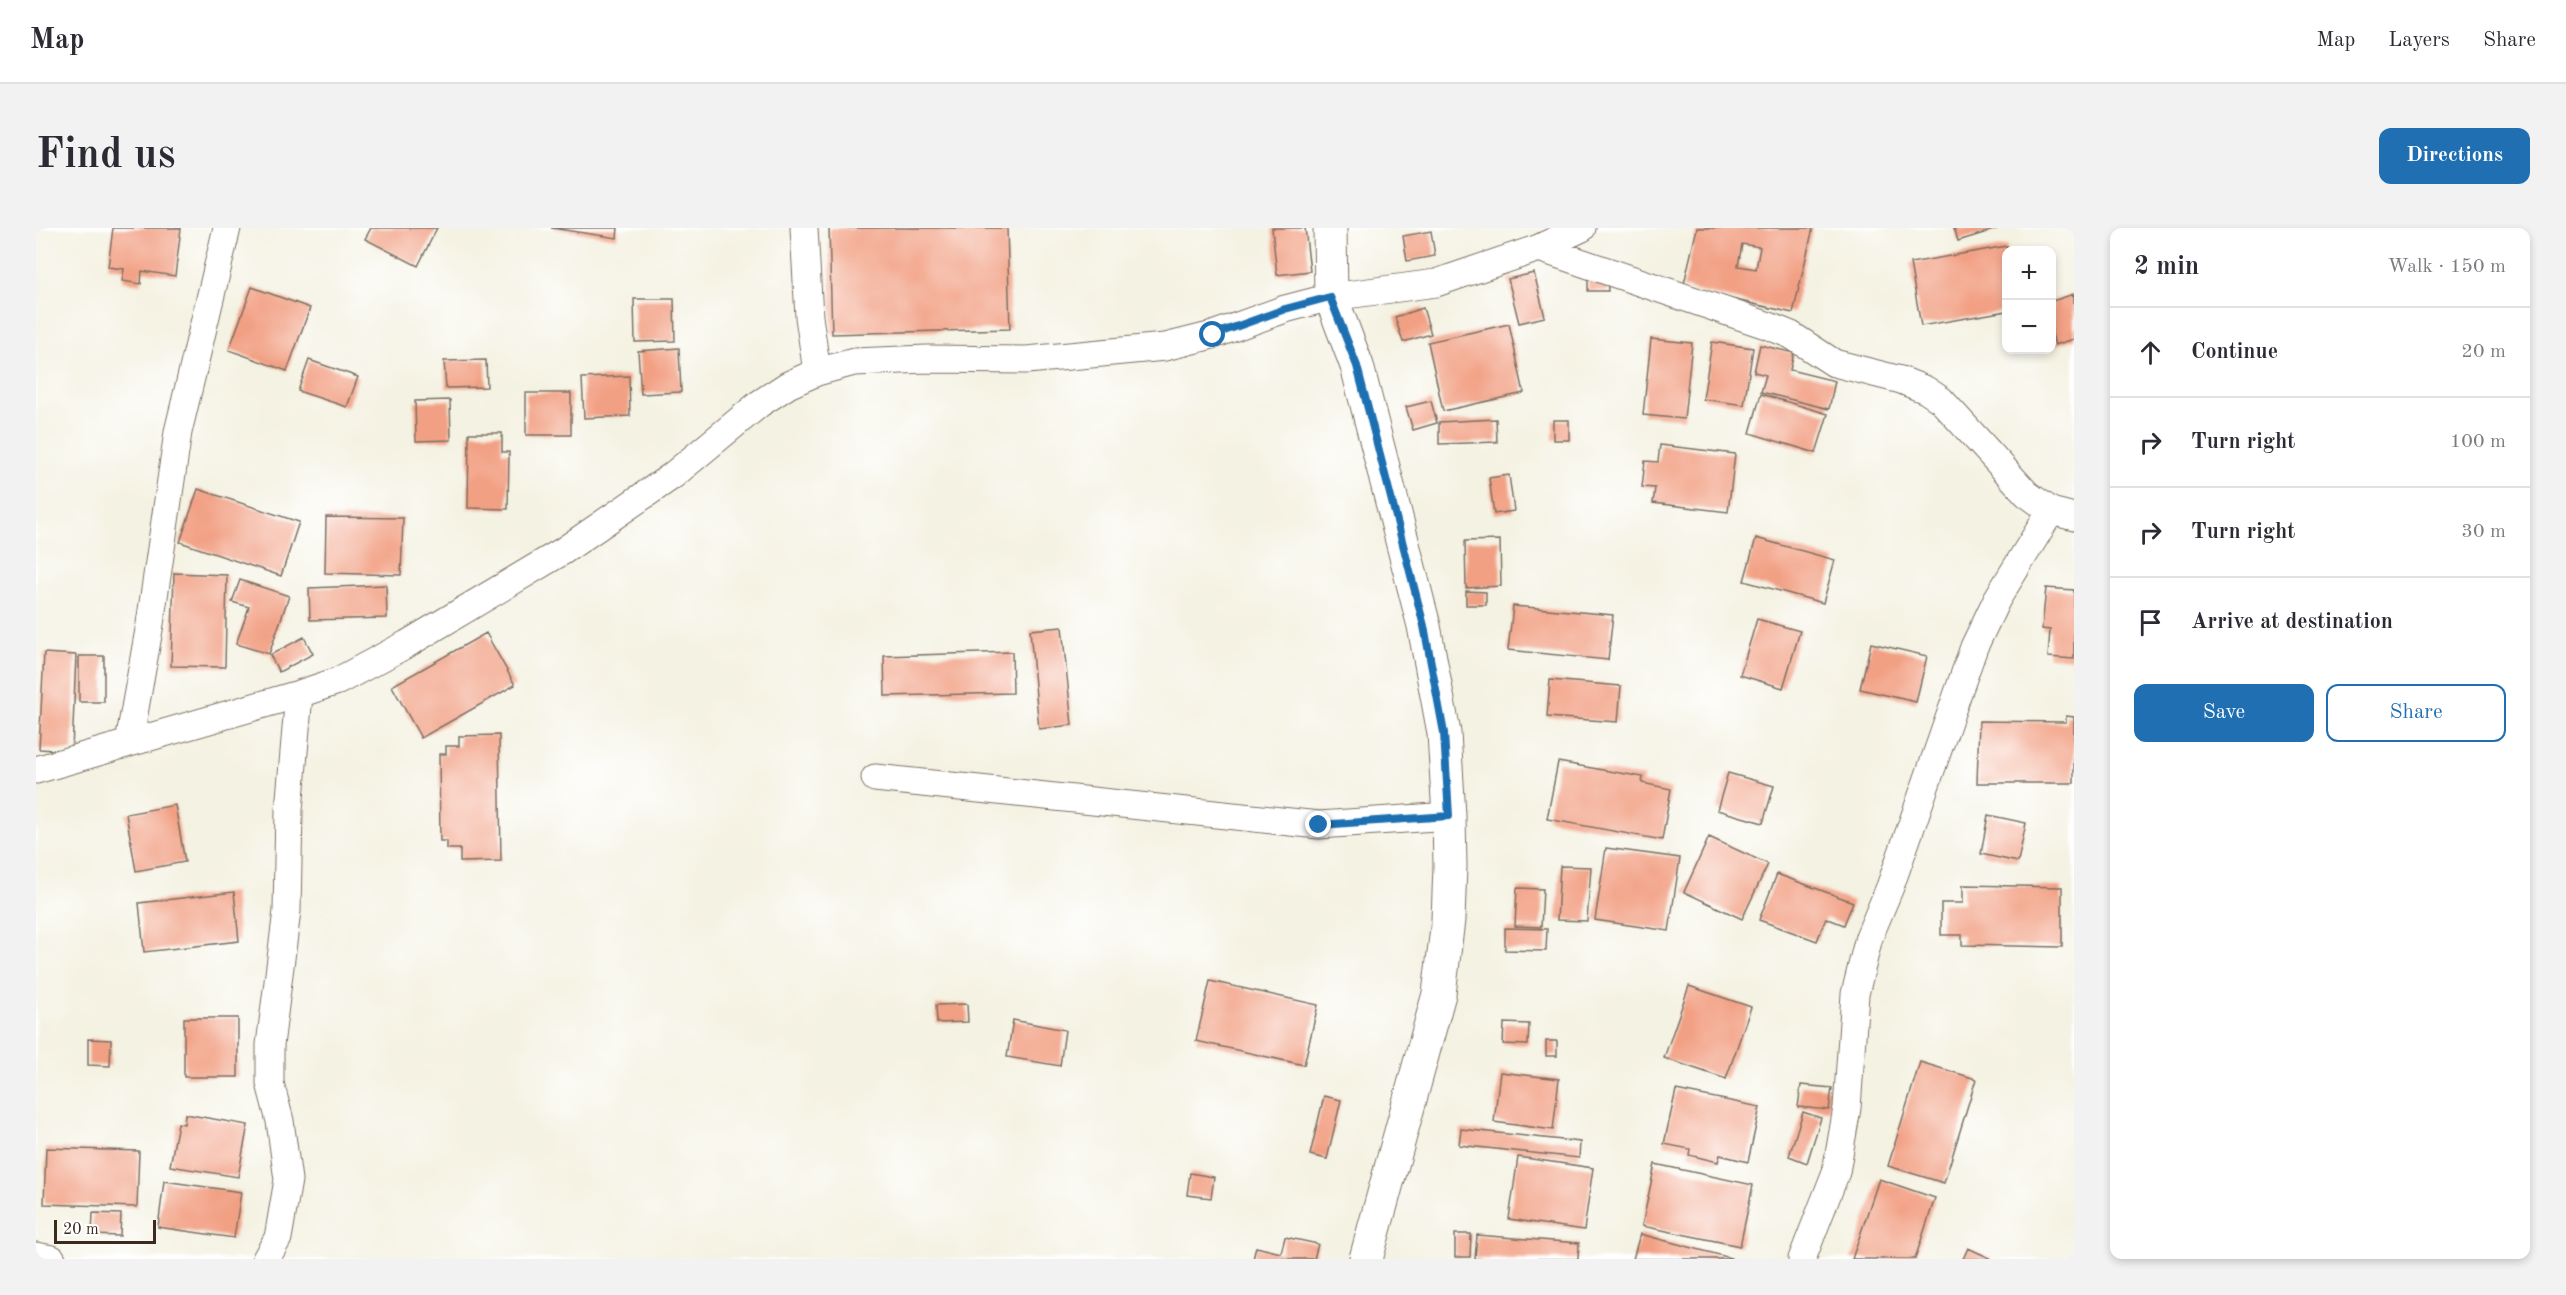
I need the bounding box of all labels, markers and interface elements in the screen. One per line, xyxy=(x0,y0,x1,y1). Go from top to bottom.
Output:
text: Map xyxy=(30,27,84,55)
text: Map xyxy=(2316,30,2355,51)
text: Layers xyxy=(2388,30,2450,51)
text: Share xyxy=(2483,30,2536,51)
button: Directions xyxy=(2379,128,2530,184)
text: Find us xyxy=(36,135,175,177)
map controls xyxy=(2002,246,2056,354)
button: + xyxy=(2002,246,2056,300)
text: 2 min xyxy=(2134,254,2199,280)
text: Walk · 150 m xyxy=(2387,257,2506,277)
button: − xyxy=(2002,300,2056,354)
route start xyxy=(1199,321,1225,347)
icon: ahead xyxy=(2134,336,2167,369)
text: Continue xyxy=(2191,341,2278,363)
text: 20 m xyxy=(2461,342,2506,362)
icon: right xyxy=(2134,426,2167,459)
text: Turn right xyxy=(2191,431,2295,453)
text: 100 m xyxy=(2450,432,2506,452)
icon: right xyxy=(2134,516,2167,549)
text: Turn right xyxy=(2191,521,2295,543)
text: 30 m xyxy=(2461,522,2506,542)
icon: arrive xyxy=(2134,606,2167,639)
text: Arrive at destination xyxy=(2191,611,2393,633)
button: Save xyxy=(2134,684,2314,742)
button: Share xyxy=(2326,684,2506,742)
route end xyxy=(1305,811,1331,837)
scale bar xyxy=(54,1217,156,1244)
text: 20 m xyxy=(63,1222,99,1238)

